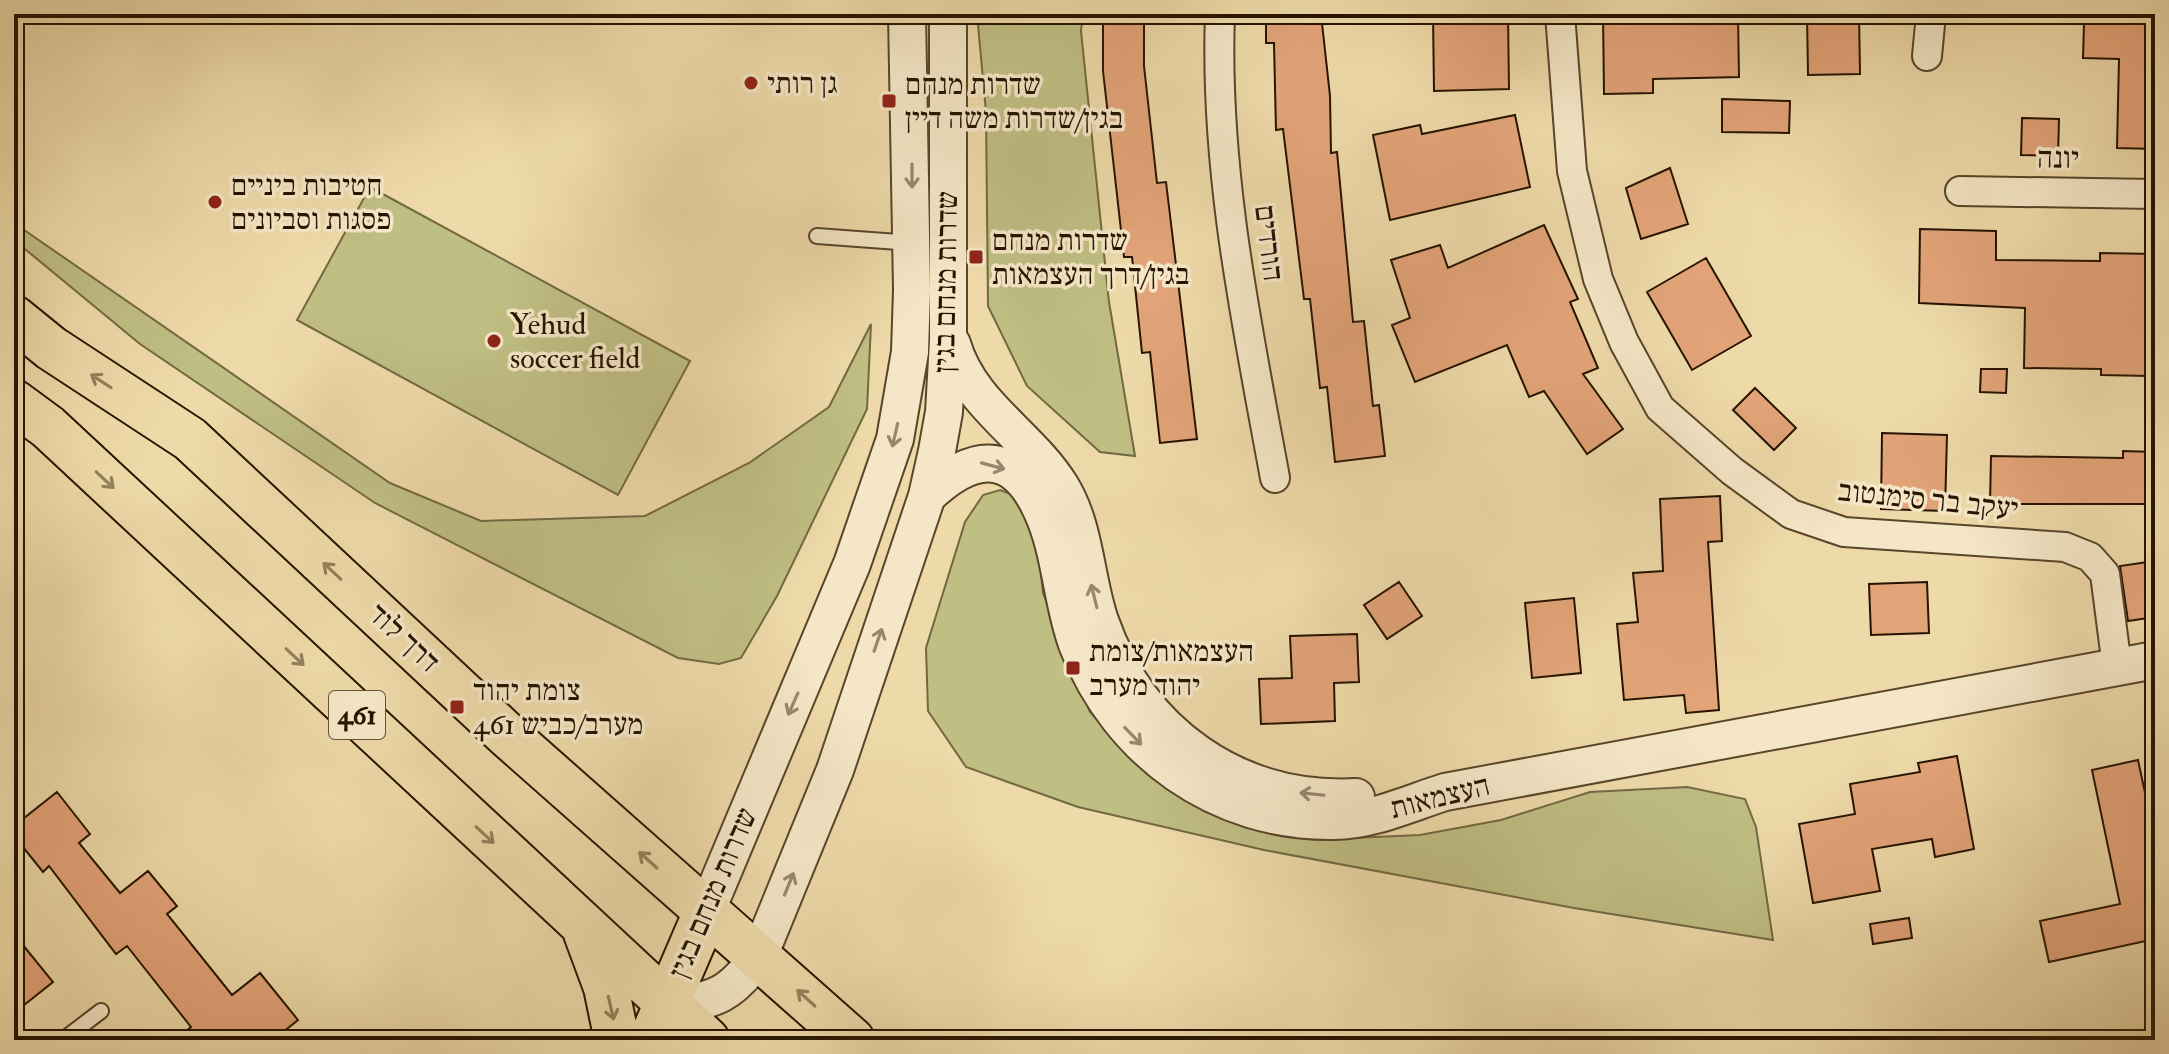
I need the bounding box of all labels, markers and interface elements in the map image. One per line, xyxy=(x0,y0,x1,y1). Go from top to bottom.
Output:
place label: גן רותי xyxy=(767,65,838,102)
place label: שדרות מנחם בגין/שדרות משה דיין xyxy=(905,66,1123,137)
marker: גן רותי xyxy=(742,74,760,92)
marker: שדרות מנחם בגין/שדרות משה דיין xyxy=(880,92,898,110)
street label: יונה xyxy=(2037,139,2079,177)
one-way arrow xyxy=(904,162,920,189)
place label: חטיבות ביניים פסגות וסביונים xyxy=(231,167,391,238)
street label: שדרות מנחם בגין xyxy=(926,191,966,373)
marker: חטיבות ביניים פסגות וסביונים xyxy=(206,193,224,211)
street label: הורדים xyxy=(1246,203,1292,283)
place label: שדרות מנחם בגין/דרך העצמאות xyxy=(992,222,1189,293)
marker: שדרות מנחם בגין/דרך העצמאות xyxy=(967,248,985,266)
place label: Yehud soccer field xyxy=(510,306,640,377)
marker: Yehud soccer field xyxy=(485,332,503,350)
one-way arrow xyxy=(90,373,113,389)
one-way arrow xyxy=(887,421,902,447)
one-way arrow xyxy=(980,459,1005,474)
one-way arrow xyxy=(94,471,114,489)
street label: יעקב בר סימנטוב xyxy=(1836,472,2020,528)
one-way arrow xyxy=(322,562,342,581)
one-way arrow xyxy=(1086,583,1101,609)
street label: דרך לוד xyxy=(360,596,448,680)
one-way arrow xyxy=(871,628,886,653)
place label: העצמאות/צומת יהוד מערב xyxy=(1089,633,1254,704)
one-way arrow xyxy=(285,648,305,667)
marker: העצמאות/צומת יהוד מערב xyxy=(1064,659,1082,677)
place label: צומת יהוד מערב/כביש 461 xyxy=(473,672,643,743)
road number: 461 xyxy=(329,691,385,739)
one-way arrow xyxy=(785,691,800,715)
marker: צומת יהוד מערב/כביש 461 xyxy=(448,698,466,716)
one-way arrow xyxy=(1123,726,1142,745)
street label: העצמאות xyxy=(1386,767,1494,827)
one-way arrow xyxy=(1299,787,1325,802)
street label: שדרות מנחם בגין xyxy=(660,802,766,984)
one-way arrow xyxy=(475,825,495,843)
one-way arrow xyxy=(638,851,658,869)
one-way arrow xyxy=(783,872,797,897)
one-way arrow xyxy=(796,990,816,1008)
one-way arrow xyxy=(604,994,619,1020)

